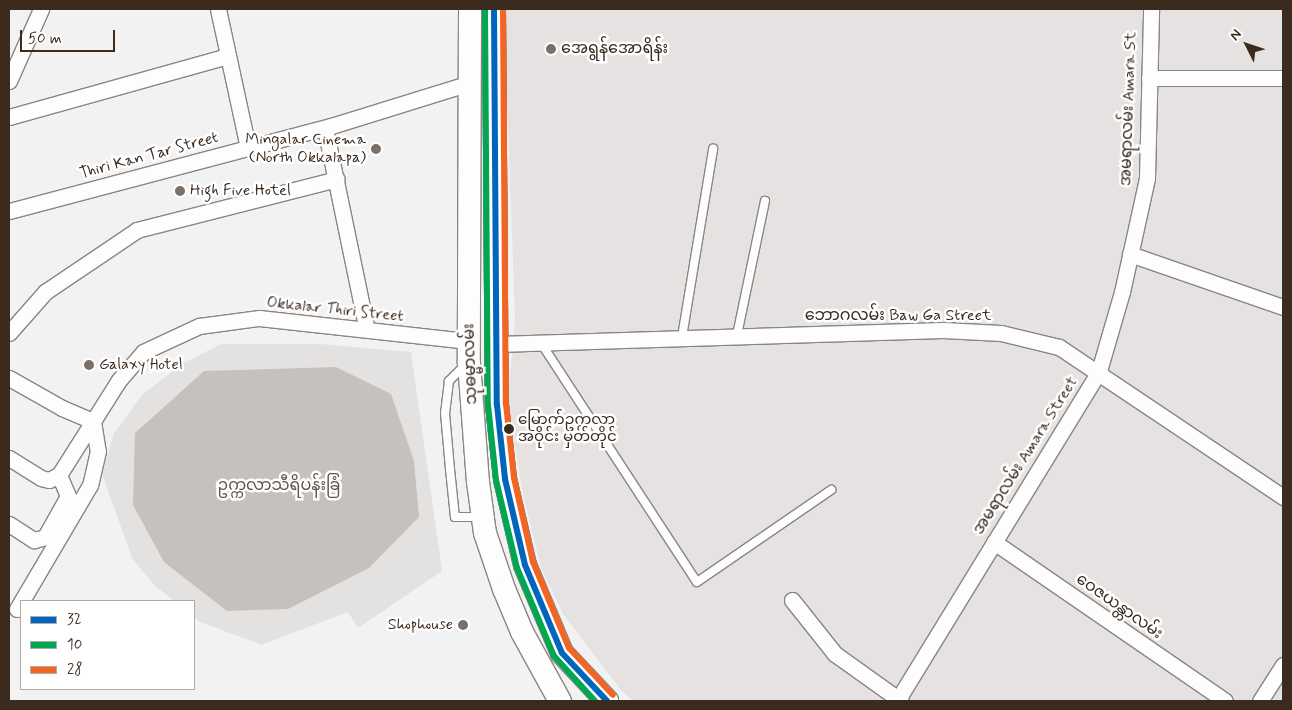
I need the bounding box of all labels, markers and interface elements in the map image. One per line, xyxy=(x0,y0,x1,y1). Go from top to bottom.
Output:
scale bar xyxy=(22,20,118,52)
north arrow xyxy=(1222,20,1272,70)
text: N xyxy=(1226,26,1246,45)
text: 50 m xyxy=(28,29,62,49)
street label: အမရာလမ်း Amara St xyxy=(1117,33,1141,185)
place label: အေရွန်အောရိန်း xyxy=(561,39,668,59)
marker: အေရွန်အောရိန်း xyxy=(545,43,557,55)
street label: Thiri Kan Tar Street xyxy=(79,129,219,183)
place label: Mingalar Cinema (North Okkalapa) xyxy=(241,130,366,168)
marker: Mingalar Cinema (North Okkalapa) xyxy=(370,143,382,155)
place label: High Five Hotel xyxy=(190,181,287,201)
marker: High Five Hotel xyxy=(174,185,186,197)
street label: Okkalar Thiri Street xyxy=(264,293,406,327)
street label: ဘောဂလမ်း Baw Ga Street xyxy=(805,306,991,326)
street label: သုဓမ္မာလမ်း xyxy=(460,323,482,405)
place label: Galaxy Hotel xyxy=(99,355,182,375)
marker: Galaxy Hotel xyxy=(83,359,95,371)
street label: အမရာလမ်း Amara Street xyxy=(970,374,1082,538)
place label: မြောက်ဥက္ကလာ အဝိုင်း မှတ်တိုင် xyxy=(518,411,617,446)
marker: မြောက်ဥက္ကလာ အဝိုင်း မှတ်တိုင် xyxy=(504,424,514,434)
park label: ဥက္ကလာသီရိပန်းခြံ xyxy=(218,476,340,496)
street label: ဝေဇယန္တာလမ်း xyxy=(1072,570,1166,644)
legend xyxy=(20,600,195,690)
text: 32 xyxy=(67,610,82,630)
place label: Shophouse xyxy=(388,615,453,635)
marker: Shophouse xyxy=(457,619,469,631)
text: 10 xyxy=(67,635,82,655)
text: 28 xyxy=(67,660,83,680)

